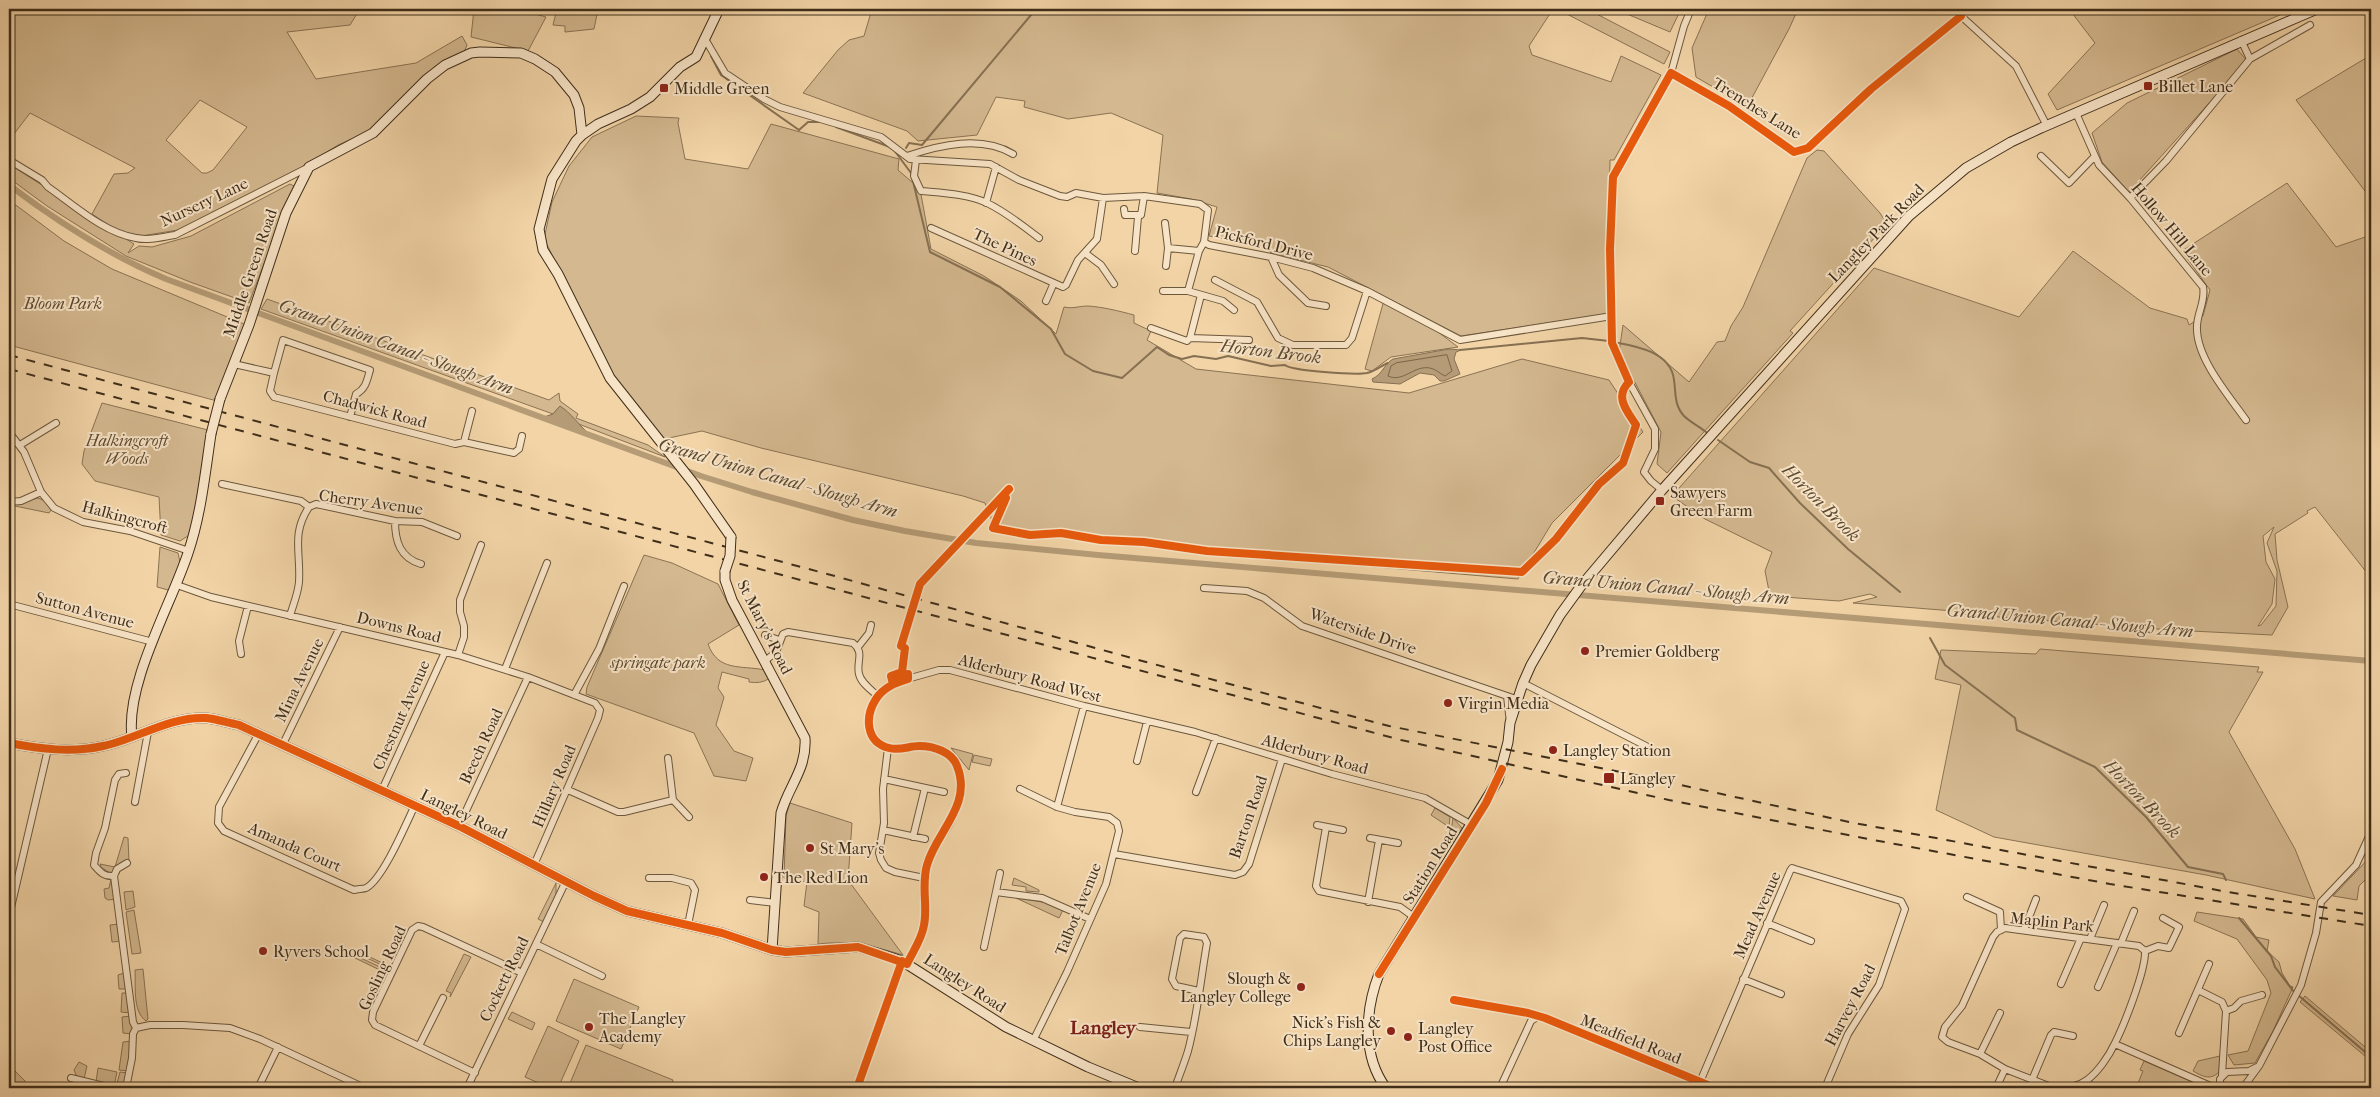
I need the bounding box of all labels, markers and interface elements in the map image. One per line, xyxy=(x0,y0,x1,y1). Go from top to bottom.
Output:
street label: Trenches Lane xyxy=(1709,73,1805,143)
place label: Billet Lane xyxy=(2158,77,2233,96)
place label: Middle Green xyxy=(674,79,770,98)
marker: Billet Lane xyxy=(2142,80,2154,92)
marker: Middle Green xyxy=(658,82,670,94)
street label: Nursery Lane xyxy=(157,173,251,231)
street label: Hollow Hill Lane xyxy=(2127,178,2217,280)
street label: Langley Park Road xyxy=(1824,180,1928,286)
street label: Middle Green Road xyxy=(219,206,281,340)
street label: Pickford Drive xyxy=(1213,222,1315,264)
street label: The Pines xyxy=(970,224,1040,270)
park label: Bloom Park xyxy=(23,294,102,313)
water label: Grand Union Canal - Slough Arm xyxy=(276,295,516,399)
water label: Horton Brook xyxy=(1218,335,1323,369)
street label: Chadwick Road xyxy=(321,386,429,432)
park label: Halkingcroft Woods xyxy=(85,431,169,468)
water label: Grand Union Canal - Slough Arm xyxy=(656,434,900,522)
water label: Horton Brook xyxy=(1777,459,1864,546)
place label: Sawyers Green Farm xyxy=(1670,483,1753,520)
street label: Cherry Avenue xyxy=(318,485,424,519)
marker: Sawyers Green Farm xyxy=(1654,495,1666,507)
street label: Halkingcroft xyxy=(80,496,170,538)
water label: Grand Union Canal - Slough Arm xyxy=(1542,567,1790,609)
street label: St Mary's Road xyxy=(733,577,797,678)
street label: Sutton Avenue xyxy=(34,588,136,632)
water label: Grand Union Canal - Slough Arm xyxy=(1946,600,2194,642)
street label: Waterside Drive xyxy=(1306,603,1419,658)
street label: Downs Road xyxy=(355,607,443,647)
street label: Mina Avenue xyxy=(270,635,328,725)
place label: Premier Goldberg xyxy=(1595,642,1720,661)
marker: Premier Goldberg xyxy=(1579,645,1591,657)
street label: Alderbury Road West xyxy=(955,649,1104,706)
park label: springate park xyxy=(609,653,706,672)
street label: Chestnut Avenue xyxy=(368,657,434,773)
place label: Virgin Media xyxy=(1457,694,1550,713)
marker: Virgin Media xyxy=(1442,697,1454,709)
street label: Beech Road xyxy=(455,705,507,787)
street label: Alderbury Road xyxy=(1259,729,1371,778)
place label: Langley Station xyxy=(1563,741,1672,760)
street label: Hillary Road xyxy=(528,742,580,830)
marker: Langley Station xyxy=(1547,744,1559,756)
water label: Horton Brook xyxy=(2099,755,2185,843)
place label: Langley xyxy=(1620,769,1676,788)
marker: Langley xyxy=(1602,771,1616,785)
street label: Barton Road xyxy=(1225,773,1271,861)
street label: Langley Road xyxy=(417,785,511,843)
street label: Amanda Court xyxy=(244,818,345,876)
street label: Station Road xyxy=(1399,822,1462,907)
place label: St Mary's xyxy=(820,839,884,858)
marker: St Mary's xyxy=(804,842,816,854)
street label: Talbot Avenue xyxy=(1051,860,1105,958)
place label: The Red Lion xyxy=(774,868,869,887)
street label: Mead Avenue xyxy=(1729,868,1785,962)
marker: The Red Lion xyxy=(758,871,770,883)
street label: Maplin Park xyxy=(2009,908,2096,936)
street label: Gosling Road xyxy=(354,922,410,1013)
street label: Cockett Road xyxy=(475,933,533,1025)
place label: Ryvers School xyxy=(273,942,370,961)
marker: Ryvers School xyxy=(257,945,269,957)
street label: Langley Road xyxy=(920,949,1010,1017)
street label: Harvey Road xyxy=(1821,961,1880,1049)
place label: Slough & Langley College xyxy=(1180,969,1291,1006)
marker: Slough & Langley College xyxy=(1295,981,1307,993)
place label: The Langley Academy xyxy=(598,1009,686,1046)
street label: Meadfield Road xyxy=(1578,1010,1685,1068)
place label: Nick's Fish & Chips Langley xyxy=(1283,1013,1381,1050)
district label: Langley xyxy=(1070,1017,1137,1039)
place label: Langley Post Office xyxy=(1418,1019,1492,1056)
marker: The Langley Academy xyxy=(583,1021,595,1033)
marker: Nick's Fish & Chips Langley xyxy=(1385,1025,1397,1037)
marker: Langley Post Office xyxy=(1402,1031,1414,1043)

